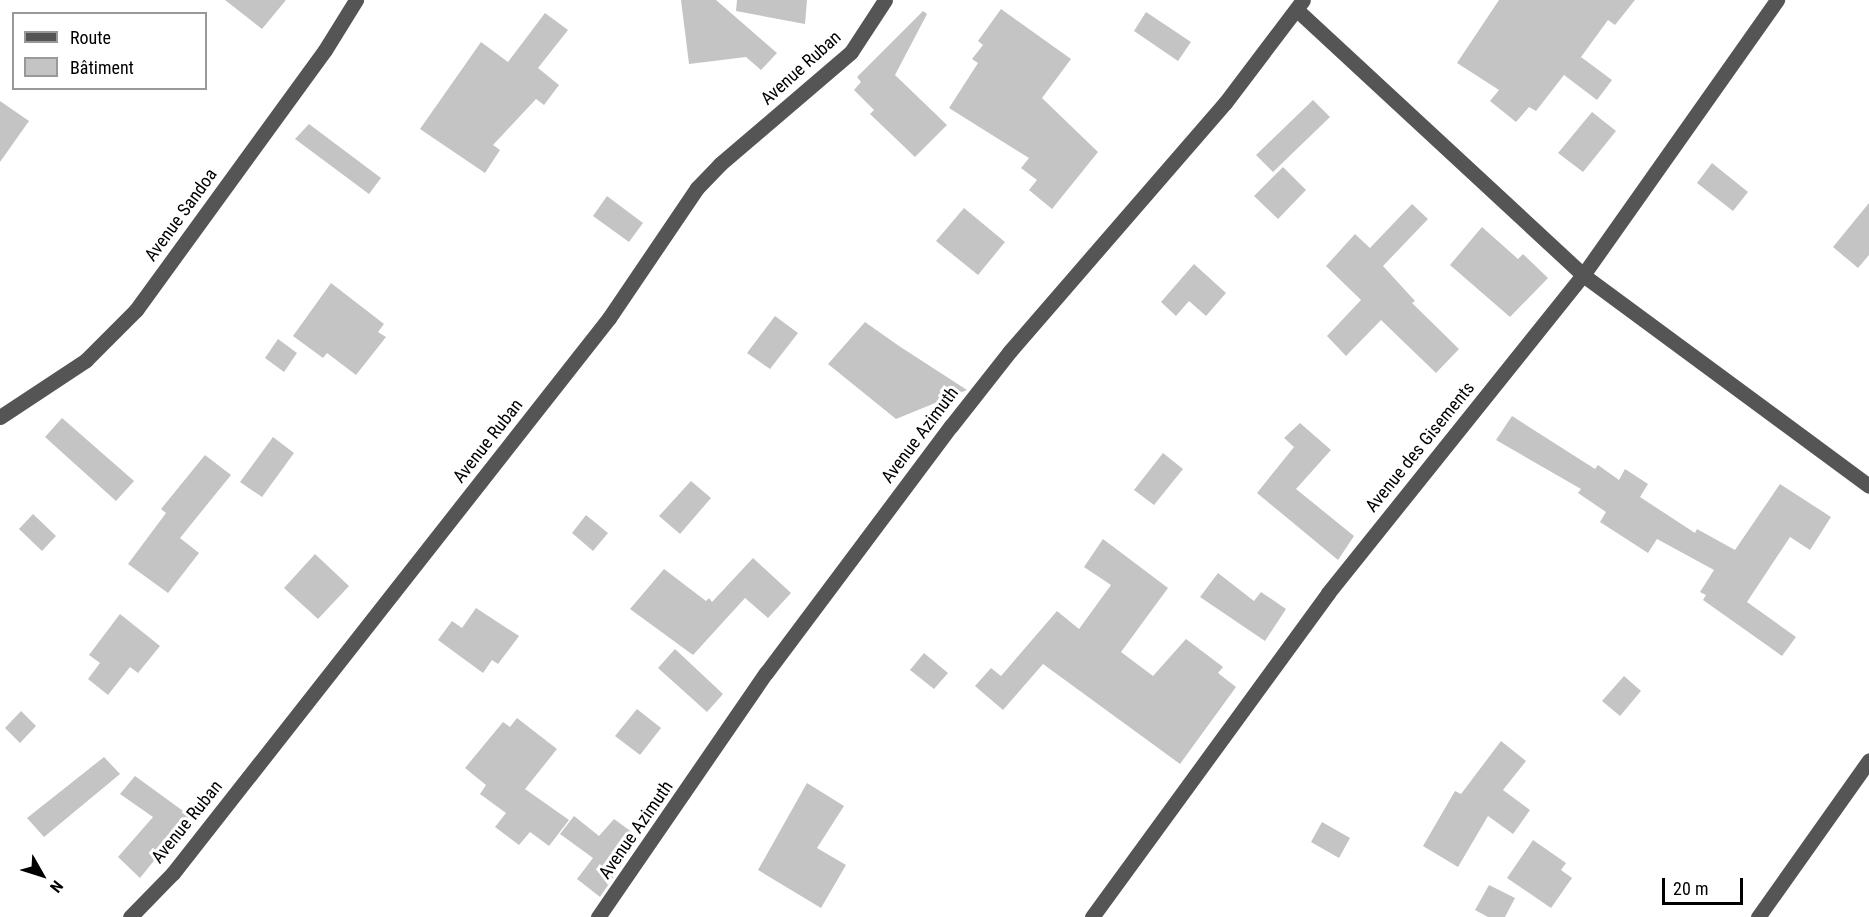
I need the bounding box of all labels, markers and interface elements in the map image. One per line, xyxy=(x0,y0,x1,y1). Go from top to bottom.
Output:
legend xyxy=(12,12,207,90)
street label: Avenue Ruban xyxy=(756,26,846,110)
text: Route xyxy=(70,27,111,48)
text: Bâtiment xyxy=(70,57,134,78)
street label: Avenue Sandoa xyxy=(140,164,222,266)
street label: Avenue des Gisements xyxy=(1361,378,1479,516)
street label: Avenue Azimuth xyxy=(877,383,963,487)
street label: Avenue Ruban xyxy=(449,395,527,487)
street label: Avenue Ruban xyxy=(147,776,227,868)
street label: Avenue Azimuth xyxy=(594,777,678,883)
north arrow xyxy=(12,845,72,905)
scale bar xyxy=(1665,866,1746,904)
text: N xyxy=(46,877,67,896)
text: 20 m xyxy=(1673,878,1708,899)

